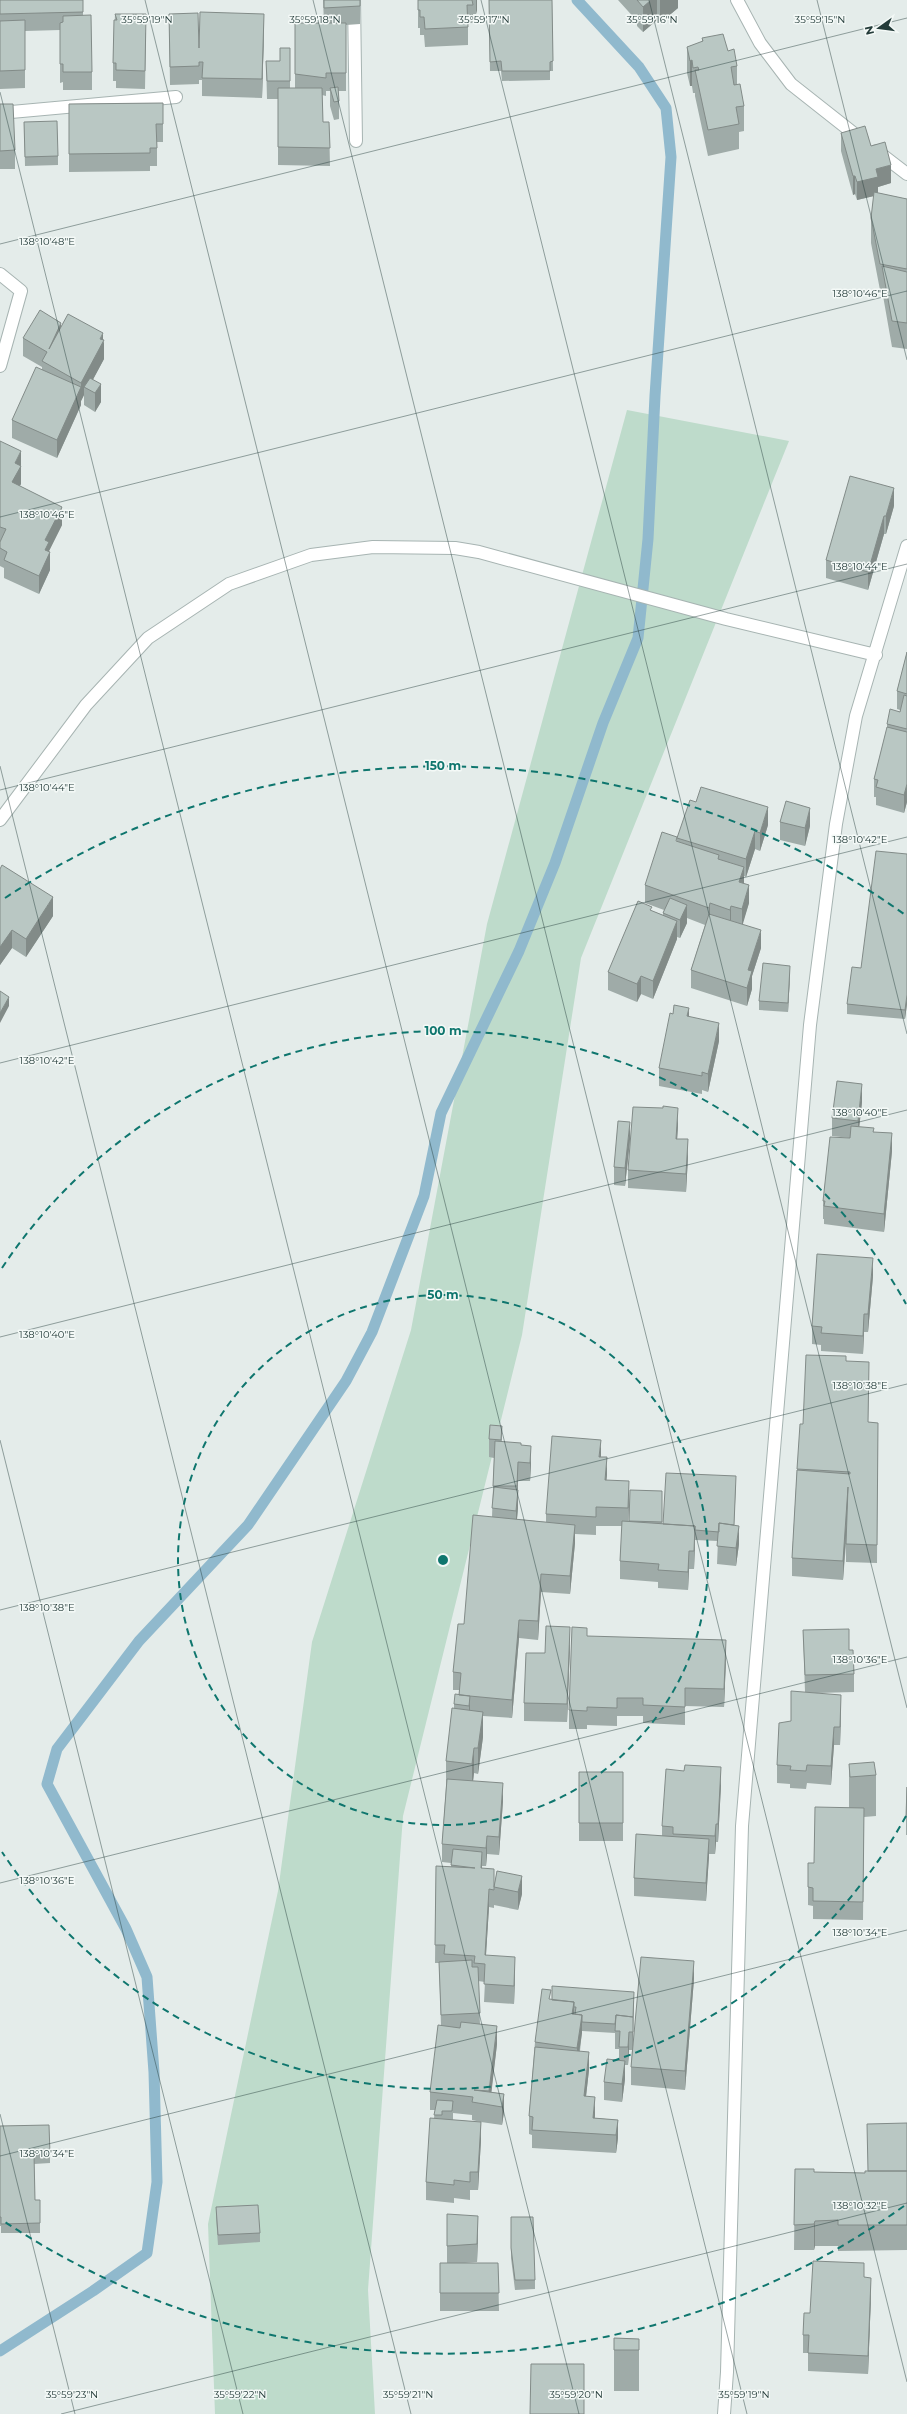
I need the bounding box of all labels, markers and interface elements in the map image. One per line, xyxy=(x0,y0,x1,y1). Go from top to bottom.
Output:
north arrow xyxy=(859,8,899,48)
text: 35°59'19"N xyxy=(121,13,173,26)
text: 35°59'18"N xyxy=(289,13,341,26)
text: 35°59'17"N xyxy=(458,13,510,26)
text: 35°59'16"N xyxy=(626,13,678,26)
text: 35°59'15"N xyxy=(795,13,845,26)
text: N xyxy=(861,24,877,36)
text: 138°10'48"E xyxy=(19,235,75,248)
text: 138°10'46"E xyxy=(832,287,888,300)
text: 138°10'46"E xyxy=(19,508,75,521)
text: 138°10'44"E xyxy=(832,560,888,573)
text: 150 m xyxy=(425,758,461,773)
text: 138°10'44"E xyxy=(19,781,75,794)
text: 138°10'42"E xyxy=(833,833,888,846)
text: 100 m xyxy=(425,1023,461,1038)
text: 138°10'42"E xyxy=(20,1054,75,1067)
text: 138°10'40"E xyxy=(832,1106,888,1119)
text: 50 m xyxy=(427,1287,459,1302)
text: 138°10'40"E xyxy=(19,1328,75,1341)
text: 138°10'38"E xyxy=(832,1379,888,1392)
centre of rings xyxy=(436,1553,450,1567)
text: 138°10'38"E xyxy=(19,1601,75,1614)
text: 138°10'36"E xyxy=(833,1653,888,1666)
text: 138°10'36"E xyxy=(20,1874,75,1887)
text: 138°10'34"E xyxy=(832,1926,888,1939)
text: 138°10'34"E xyxy=(19,2147,75,2160)
text: 138°10'32"E xyxy=(833,2199,888,2212)
text: 35°59'23"N xyxy=(46,2388,98,2401)
text: 35°59'22"N xyxy=(214,2388,266,2401)
text: 35°59'21"N xyxy=(383,2388,433,2401)
text: 35°59'20"N xyxy=(549,2388,603,2401)
text: 35°59'19"N xyxy=(718,2388,770,2401)

